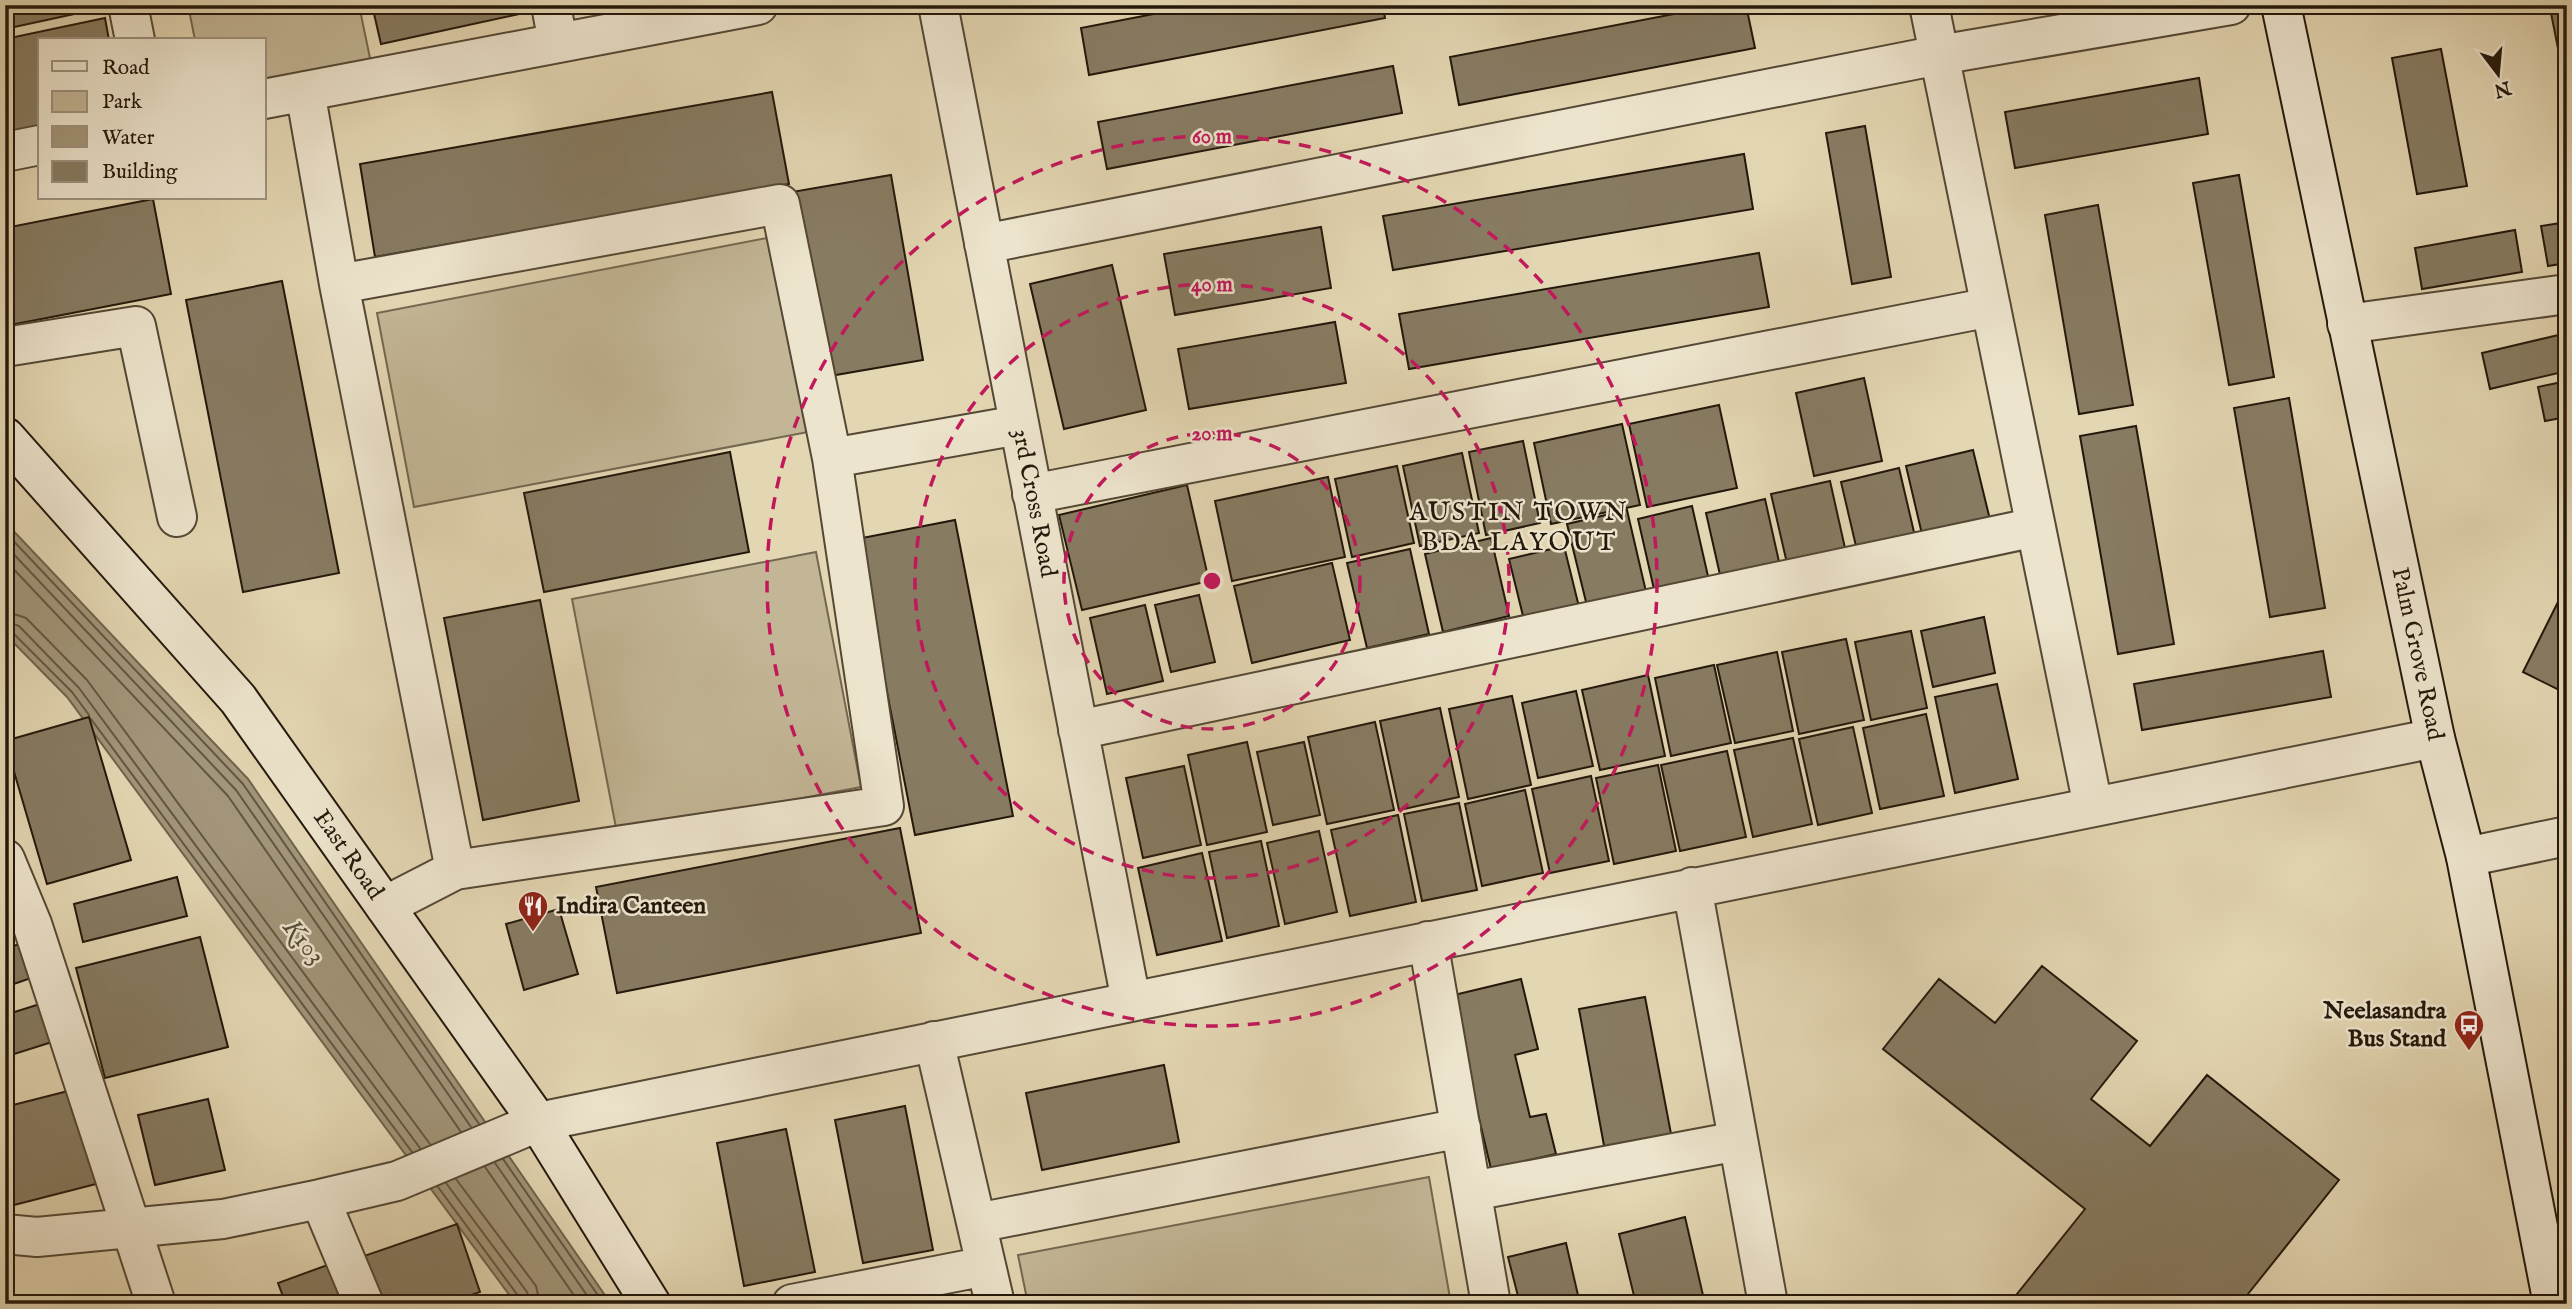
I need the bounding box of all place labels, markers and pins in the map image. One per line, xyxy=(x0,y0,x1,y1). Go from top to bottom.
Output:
centre of rings xyxy=(1200,569,1224,593)
restaurant icon: Indira Canteen xyxy=(516,889,550,933)
place label: Indira Canteen xyxy=(556,891,706,922)
place label: Neelasandra Bus Stand xyxy=(2322,996,2447,1055)
bus stop icon: Neelasandra Bus Stand xyxy=(2452,1008,2486,1052)

